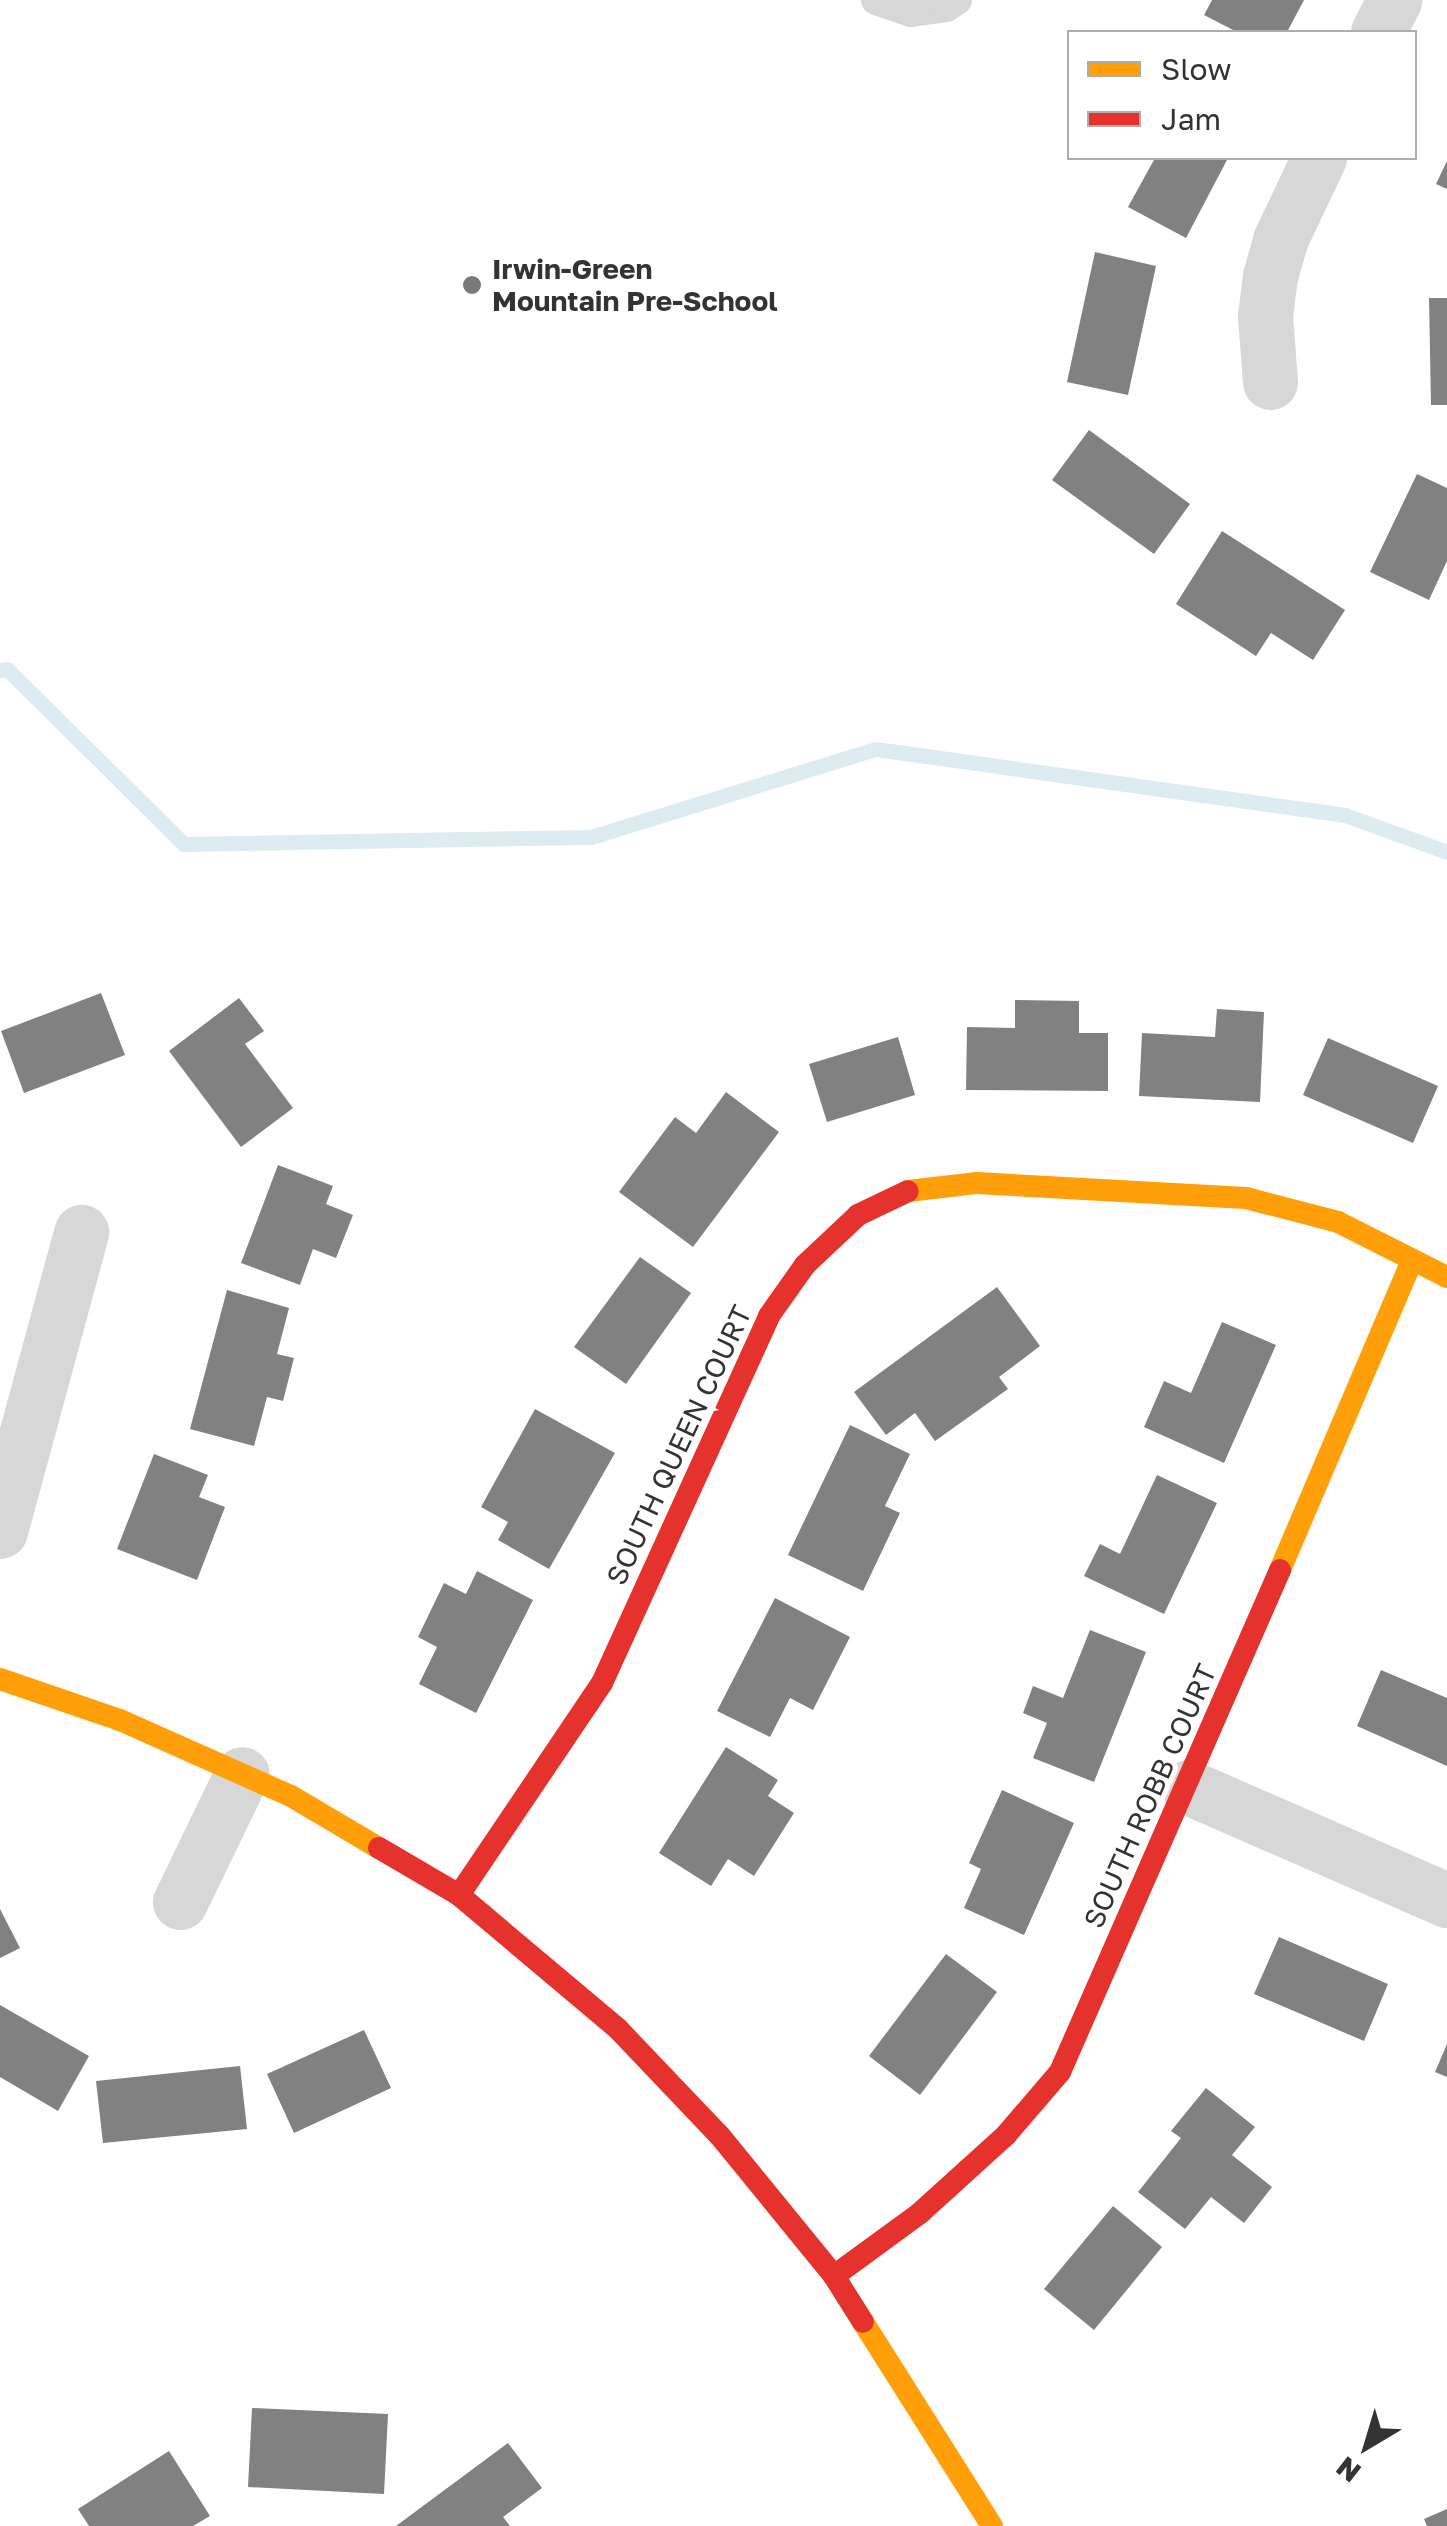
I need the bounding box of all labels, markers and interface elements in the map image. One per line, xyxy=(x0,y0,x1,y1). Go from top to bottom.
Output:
legend xyxy=(1067,30,1417,160)
text: Slow xyxy=(1161,51,1232,87)
text: Jam xyxy=(1161,101,1221,137)
place label: Irwin-Green Mountain Pre-School xyxy=(492,252,778,318)
marker: Irwin-Green Mountain Pre-School xyxy=(461,274,483,296)
street label: SOUTH QUEEN COURT xyxy=(599,1300,759,1590)
street label: SOUTH ROBB COURT xyxy=(1077,1659,1223,1933)
north arrow xyxy=(1317,2396,1417,2496)
text: N xyxy=(1330,2450,1367,2490)

